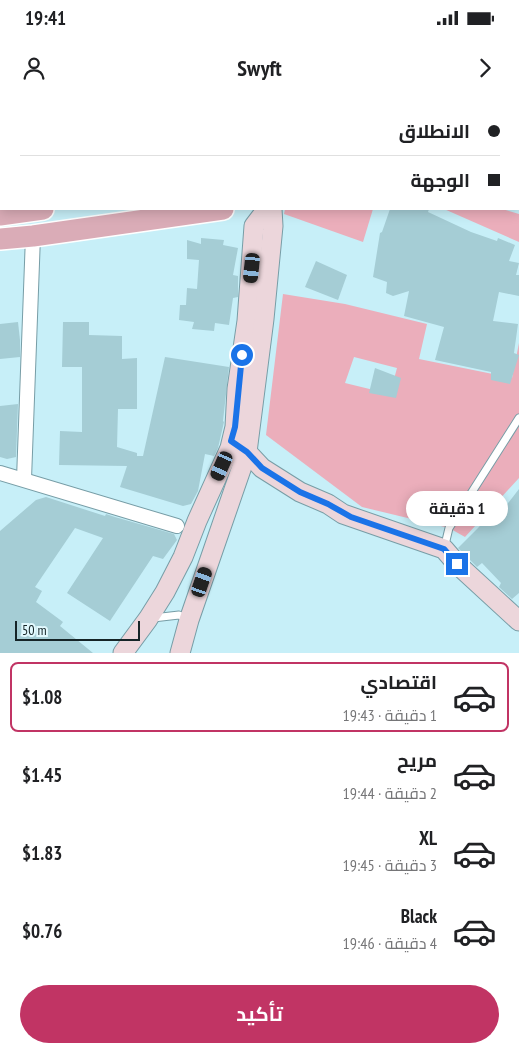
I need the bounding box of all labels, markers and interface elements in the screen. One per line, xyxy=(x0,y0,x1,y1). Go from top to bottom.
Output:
text: 19:41 xyxy=(25,6,66,30)
icon: person xyxy=(20,54,48,82)
text: Swyft xyxy=(237,54,282,82)
icon: forward xyxy=(471,54,499,82)
text: الانطلاق xyxy=(399,119,470,143)
text: الوجهة xyxy=(410,168,470,192)
car xyxy=(242,252,261,284)
route start xyxy=(231,344,253,366)
car xyxy=(209,449,234,483)
callout: 1 دقيقة xyxy=(406,492,508,526)
text: 1 دقيقة xyxy=(429,498,485,518)
route end xyxy=(446,553,468,575)
car xyxy=(190,565,213,599)
scale bar xyxy=(15,618,140,641)
text: 50 m xyxy=(22,621,47,639)
text: اقتصادي xyxy=(361,670,437,694)
icon: car xyxy=(452,675,497,720)
text: $1.08 xyxy=(22,685,62,709)
text: 1 دقيقة · 19:43 xyxy=(342,705,437,725)
text: مريح xyxy=(397,748,437,772)
icon: car xyxy=(452,753,497,798)
text: $1.45 xyxy=(22,763,62,787)
text: 2 دقيقة · 19:44 xyxy=(342,783,437,803)
text: XL xyxy=(419,826,437,850)
icon: car xyxy=(452,831,497,876)
text: $1.83 xyxy=(22,841,62,865)
text: 3 دقيقة · 19:45 xyxy=(342,855,437,875)
text: Black xyxy=(401,904,437,928)
icon: car xyxy=(452,909,497,954)
text: $0.76 xyxy=(22,919,62,943)
text: 4 دقيقة · 19:46 xyxy=(342,933,437,953)
button: تأكيد xyxy=(20,985,499,1043)

